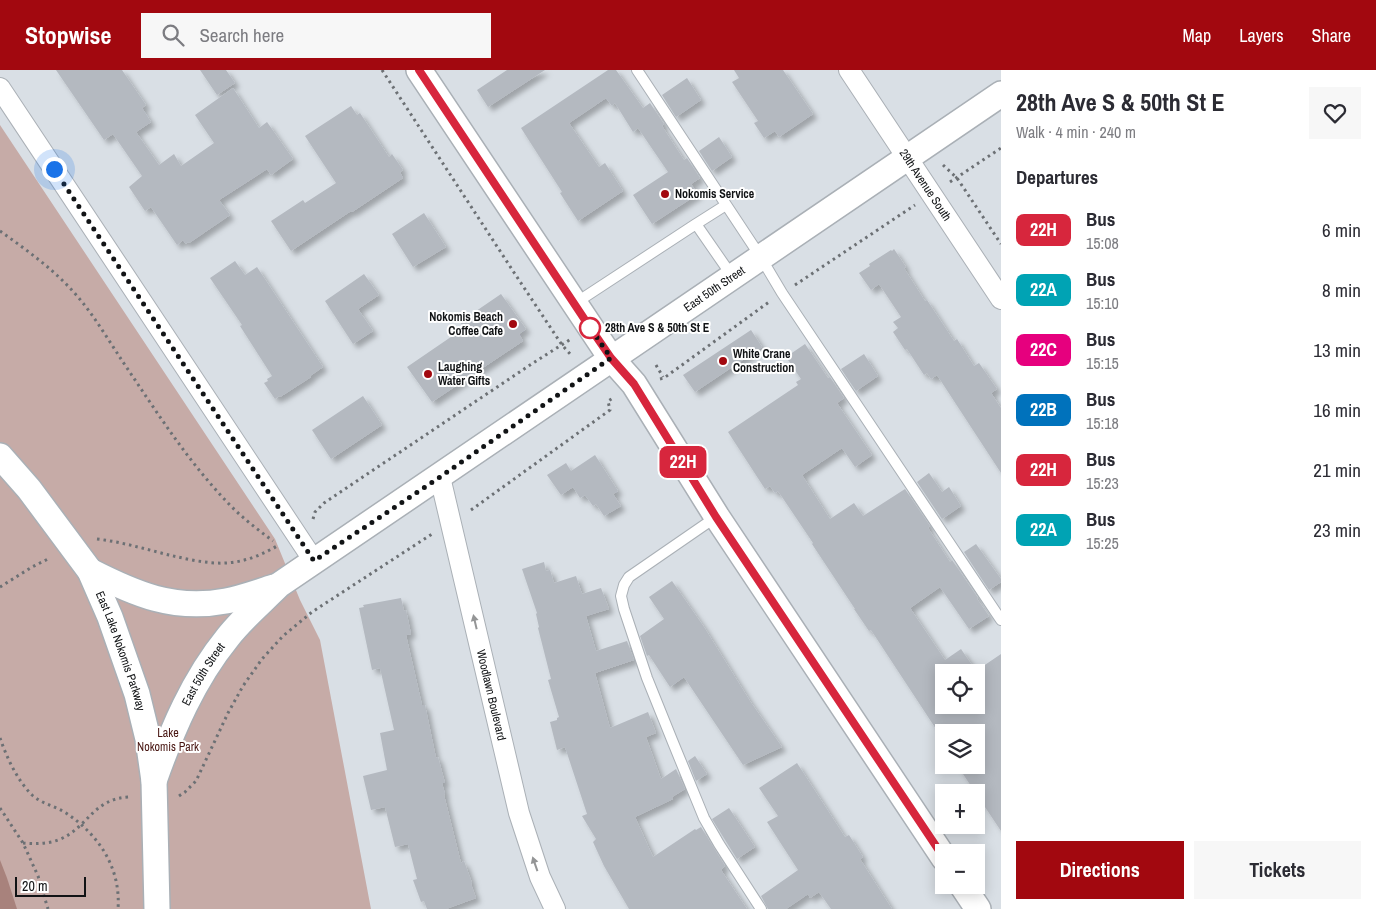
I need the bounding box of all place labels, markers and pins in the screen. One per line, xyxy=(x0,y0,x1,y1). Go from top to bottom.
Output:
place label: Nokomis Service xyxy=(675,186,755,202)
marker: Nokomis Service xyxy=(659,188,671,200)
place label: Nokomis Beach Coffee Cafe xyxy=(429,309,504,339)
marker: 28th Ave S & 50th St E xyxy=(579,317,601,339)
marker: Nokomis Beach Coffee Cafe xyxy=(507,318,519,330)
place label: 28th Ave S & 50th St E xyxy=(605,320,710,336)
place label: White Crane Construction xyxy=(733,346,794,376)
marker: White Crane Construction xyxy=(717,355,729,367)
place label: Laughing Water Gifts xyxy=(438,359,491,389)
marker: Laughing Water Gifts xyxy=(422,368,434,380)

